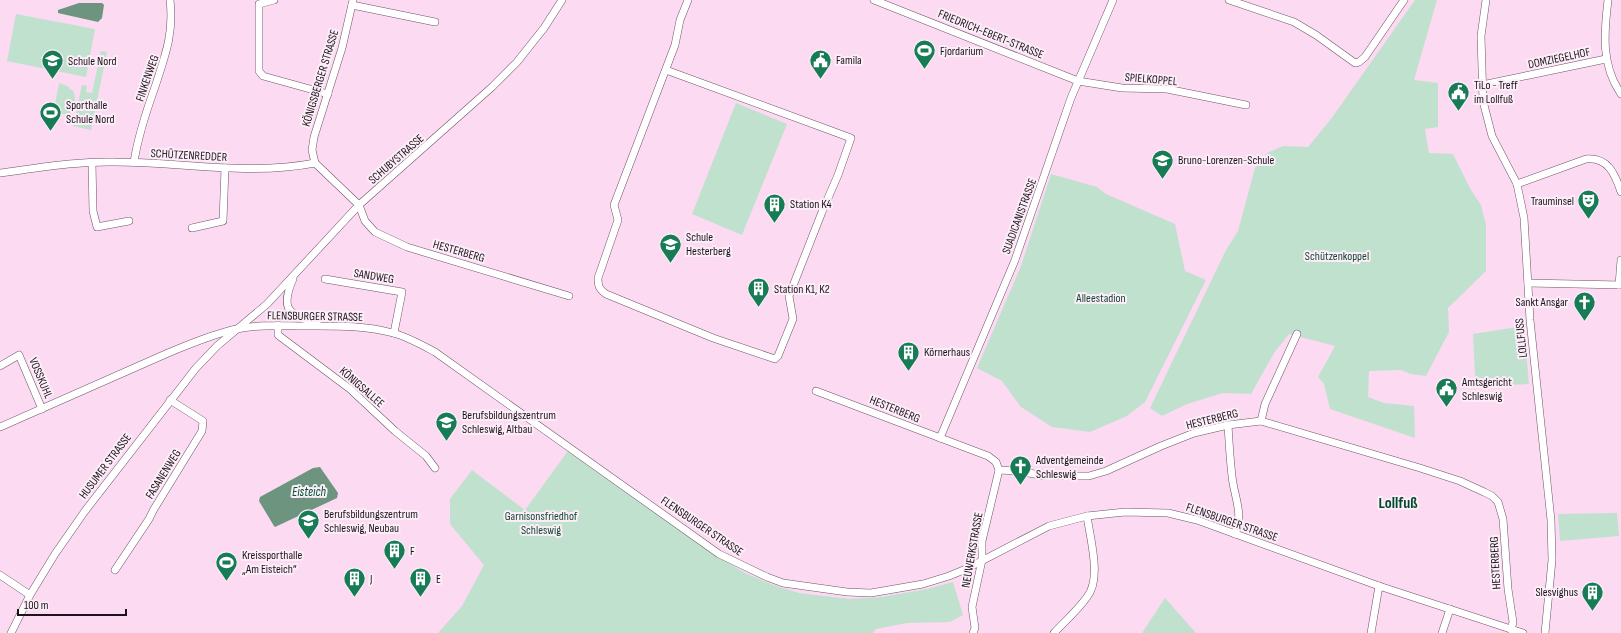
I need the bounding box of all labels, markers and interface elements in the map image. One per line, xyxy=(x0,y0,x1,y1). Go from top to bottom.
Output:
street label: FRIEDRICH-EBERT-STRASSE xyxy=(936,6,1046,63)
street label: KÖNIGSBERGER STRASSE xyxy=(299,28,342,128)
sports icon: Fjordarium xyxy=(912,38,938,71)
place label: Fjordarium xyxy=(940,44,983,59)
street label: DOMZIEGELHOF xyxy=(1527,45,1592,72)
public building icon: Famila xyxy=(808,47,834,80)
school or university icon: Schule Nord xyxy=(39,48,65,81)
street label: FINKENWEG xyxy=(133,53,162,103)
place label: Famila xyxy=(836,53,862,68)
place label: Schule Nord xyxy=(68,54,116,69)
street label: SPIELKOPPEL xyxy=(1124,70,1178,89)
place label: TiLo - Treff im Lollfuß xyxy=(1474,78,1518,107)
public building icon: TiLo - Treff im Lollfuß xyxy=(1446,79,1472,112)
place label: Sporthalle Schule Nord xyxy=(66,98,114,127)
sports icon: Sporthalle Schule Nord xyxy=(37,99,63,132)
street label: SCHUBYSTRASSE xyxy=(365,131,427,188)
street label: SCHÜTZENREDDER xyxy=(150,146,228,165)
school or university icon: Bruno-Lorenzen-Schule xyxy=(1150,147,1176,180)
place label: Bruno-Lorenzen-Schule xyxy=(1178,153,1275,168)
street label: SUADICANISTRASSE xyxy=(999,176,1040,256)
theatre icon: Trauminsel xyxy=(1576,188,1602,221)
building icon: Station K4 xyxy=(762,191,788,224)
place label: Trauminsel xyxy=(1531,194,1574,209)
place label: Station K4 xyxy=(790,197,832,212)
place label: Schule Hesterberg xyxy=(686,230,731,259)
school or university icon: Schule Hesterberg xyxy=(658,231,684,264)
street label: HESTERBERG xyxy=(431,237,487,266)
park label: Schützenkoppel xyxy=(1305,249,1369,264)
street label: SANDWEG xyxy=(353,266,395,287)
building icon: Station K1, K2 xyxy=(745,276,771,309)
place label: Station K1, K2 xyxy=(774,282,830,297)
church icon: Sankt Ansgar xyxy=(1571,289,1597,322)
park label: Alleestadion xyxy=(1075,291,1126,306)
place label: Sankt Ansgar xyxy=(1516,295,1569,310)
street label: FLENSBURGER STRASSE xyxy=(267,308,363,325)
street label: LOLLFUSS xyxy=(1512,317,1531,358)
building icon: Körnerhaus xyxy=(895,339,921,372)
place label: Körnerhaus xyxy=(924,345,970,360)
street label: VOSSKUHL xyxy=(25,355,56,402)
street label: KÖNIGSALLEE xyxy=(336,364,387,411)
place label: Amtsgericht Schleswig xyxy=(1461,375,1512,404)
public building icon: Amtsgericht Schleswig xyxy=(1434,376,1460,409)
street label: HESTERBERG xyxy=(867,393,922,426)
street label: HESTERBERG xyxy=(1184,406,1240,433)
place label: Berufsbildungszentrum Schleswig, Altbau xyxy=(462,408,556,437)
school or university icon: Berufsbildungszentrum Schleswig, Altbau xyxy=(434,409,460,442)
street label: HUSUMER STRASSE xyxy=(76,431,135,502)
street label: FASANENWEG xyxy=(142,447,185,502)
place label: Adventgemeinde Schleswig xyxy=(1035,453,1104,482)
church icon: Adventgemeinde Schleswig xyxy=(1007,454,1033,487)
water label: Eisteich xyxy=(292,484,327,500)
street label: FLENSBURGER STRASSE xyxy=(658,493,746,560)
district label: Lollfuß xyxy=(1378,494,1418,513)
street label: FLENSBURGER STRASSE xyxy=(1184,500,1280,545)
place label: Berufsbildungszentrum Schleswig, Neubau xyxy=(324,507,418,536)
school or university icon: Berufsbildungszentrum Schleswig, Neubau xyxy=(295,508,321,541)
park label: Garnisonsfriedhof Schleswig xyxy=(505,509,578,538)
street label: NEUWERKSTRASSE xyxy=(958,511,987,589)
street label: HESTERBERG xyxy=(1487,536,1504,590)
building icon: F xyxy=(382,538,408,571)
place label: F xyxy=(410,544,415,559)
place label: Kreissporthalle „Am Eisteich“ xyxy=(242,548,303,577)
sports icon: Kreissporthalle „Am Eisteich“ xyxy=(213,549,239,582)
building icon: J xyxy=(341,566,367,599)
building icon: E xyxy=(408,566,434,599)
place label: J xyxy=(369,572,372,587)
place label: E xyxy=(436,572,441,587)
building icon: Slesvighus xyxy=(1580,579,1606,612)
place label: Slesvighus xyxy=(1535,585,1578,600)
scale bar xyxy=(18,591,126,617)
text: 100 m xyxy=(24,598,49,613)

